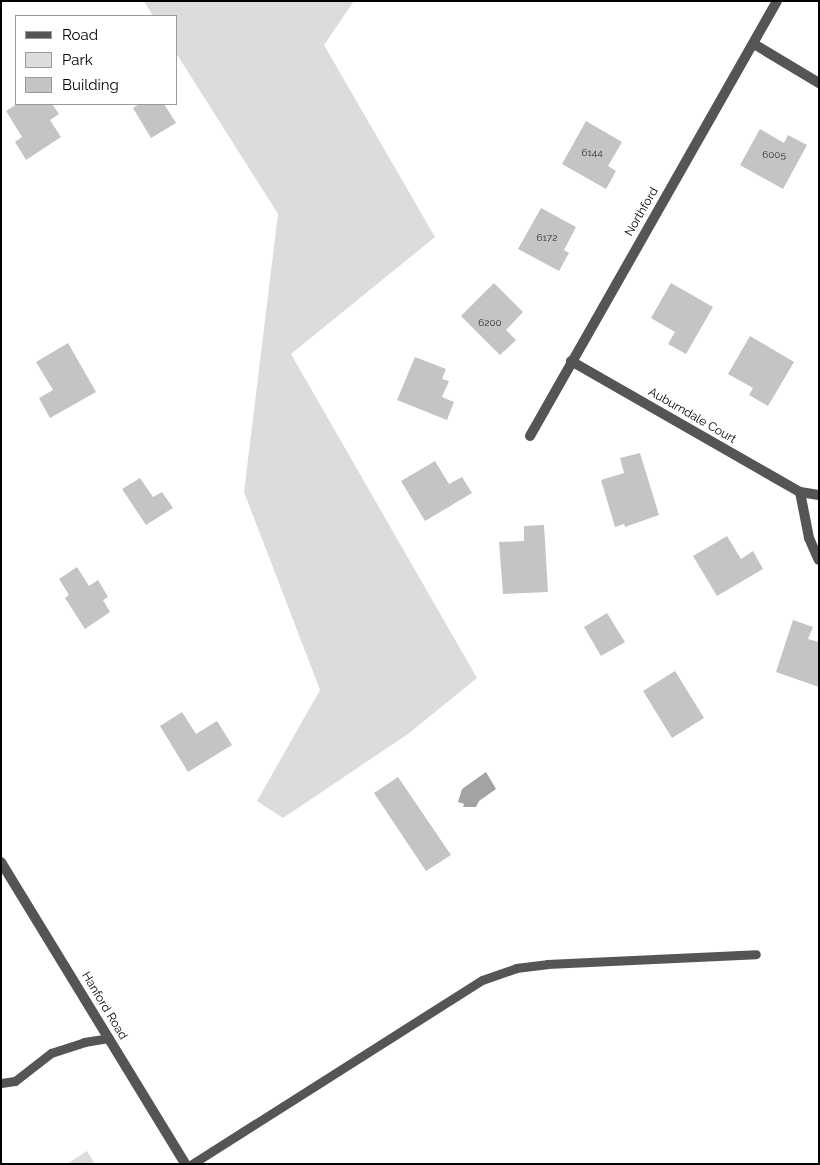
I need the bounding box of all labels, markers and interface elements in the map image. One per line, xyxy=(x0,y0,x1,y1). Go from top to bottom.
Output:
legend xyxy=(15,15,178,105)
text: Road xyxy=(62,26,98,44)
text: Park xyxy=(62,51,93,69)
text: Building xyxy=(62,76,119,94)
house number: 6144 xyxy=(581,147,603,159)
house number: 6005 xyxy=(762,149,786,161)
street label: Northford xyxy=(622,185,662,239)
house number: 6172 xyxy=(537,232,557,244)
house number: 6200 xyxy=(478,317,502,329)
street label: Auburndale Court xyxy=(646,385,738,447)
street label: Hanford Road xyxy=(78,969,130,1043)

